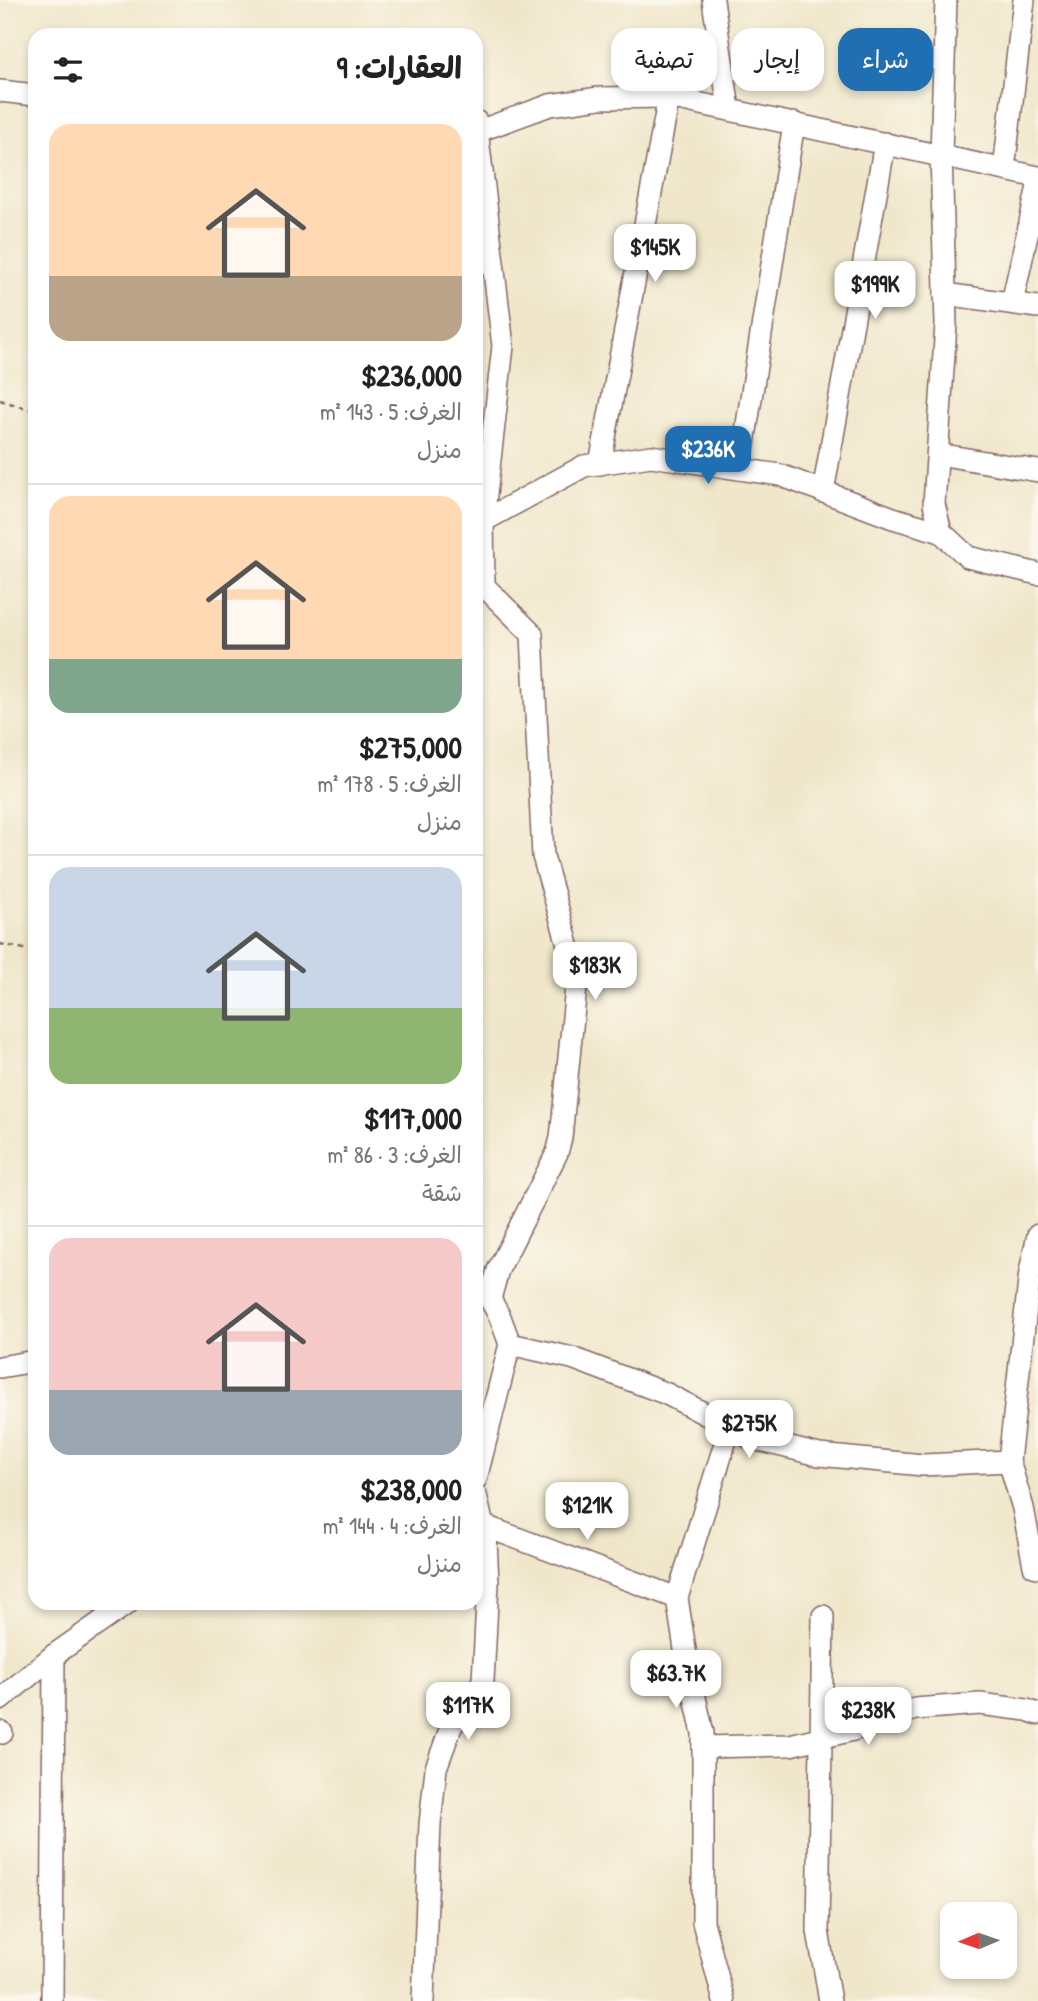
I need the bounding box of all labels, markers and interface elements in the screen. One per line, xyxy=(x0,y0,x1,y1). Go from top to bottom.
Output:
chip: تصفية xyxy=(611,28,717,91)
chip: إيجار xyxy=(731,28,824,91)
chip: شراء xyxy=(838,28,933,91)
text: العقارات: 9 xyxy=(337,47,462,87)
icon: filters xyxy=(49,51,87,89)
icon: home xyxy=(193,170,319,296)
pin: $145K xyxy=(606,224,704,284)
text: $145K xyxy=(630,231,680,262)
pin: $199K xyxy=(826,262,924,321)
text: $199K xyxy=(851,268,899,299)
text: $236,000 xyxy=(361,355,462,395)
text: الغرف: 5 · 143 m² xyxy=(320,396,462,427)
pin: $236K xyxy=(659,426,757,486)
text: $236K xyxy=(681,433,735,464)
text: منزل xyxy=(417,434,462,465)
icon: home xyxy=(193,542,319,668)
text: $275,000 xyxy=(359,727,462,767)
text: الغرف: 5 · 178 m² xyxy=(317,768,462,799)
text: منزل xyxy=(417,806,462,837)
icon: home xyxy=(193,913,319,1039)
pin: $183K xyxy=(546,942,644,1002)
text: $183K xyxy=(569,949,621,980)
text: $117,000 xyxy=(364,1098,462,1138)
text: الغرف: 3 · 86 m² xyxy=(327,1139,462,1170)
text: شقة xyxy=(422,1177,462,1208)
icon: home xyxy=(193,1284,319,1410)
pin: $275K xyxy=(700,1400,798,1460)
text: $275K xyxy=(721,1407,777,1438)
text: $238,000 xyxy=(360,1469,462,1509)
pin: $121K xyxy=(538,1482,636,1542)
text: $121K xyxy=(561,1489,613,1520)
text: الغرف: 4 · 144 m² xyxy=(323,1510,462,1541)
text: منزل xyxy=(417,1548,462,1579)
pin: $63.7K xyxy=(619,1650,733,1710)
text: $63.7K xyxy=(646,1657,706,1688)
pin: $117K xyxy=(419,1682,517,1742)
pin: $238K xyxy=(819,1688,917,1747)
text: $117K xyxy=(442,1689,494,1720)
text: $238K xyxy=(841,1694,895,1725)
north arrow xyxy=(940,1902,1017,1979)
map controls xyxy=(940,1902,1017,1979)

